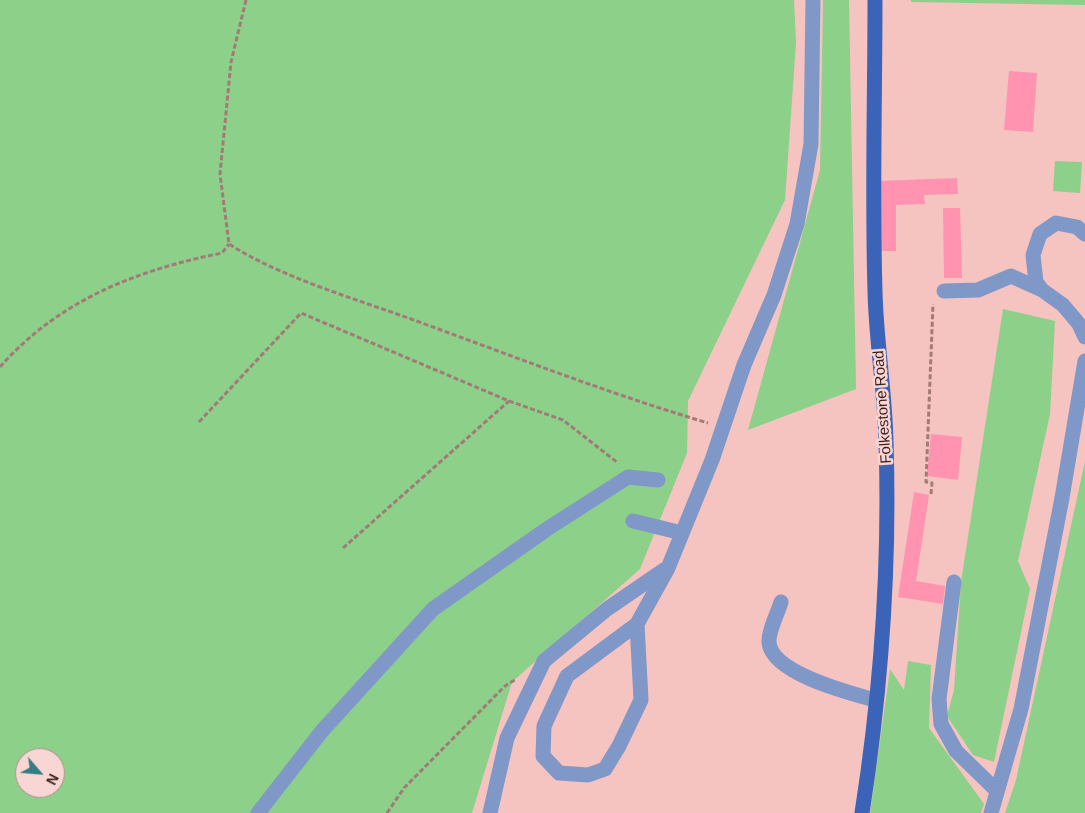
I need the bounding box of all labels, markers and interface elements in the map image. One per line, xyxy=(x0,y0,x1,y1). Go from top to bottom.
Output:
street label: Folkestone Road xyxy=(870,350,896,464)
north arrow xyxy=(15,748,65,798)
text: N xyxy=(43,771,62,787)

